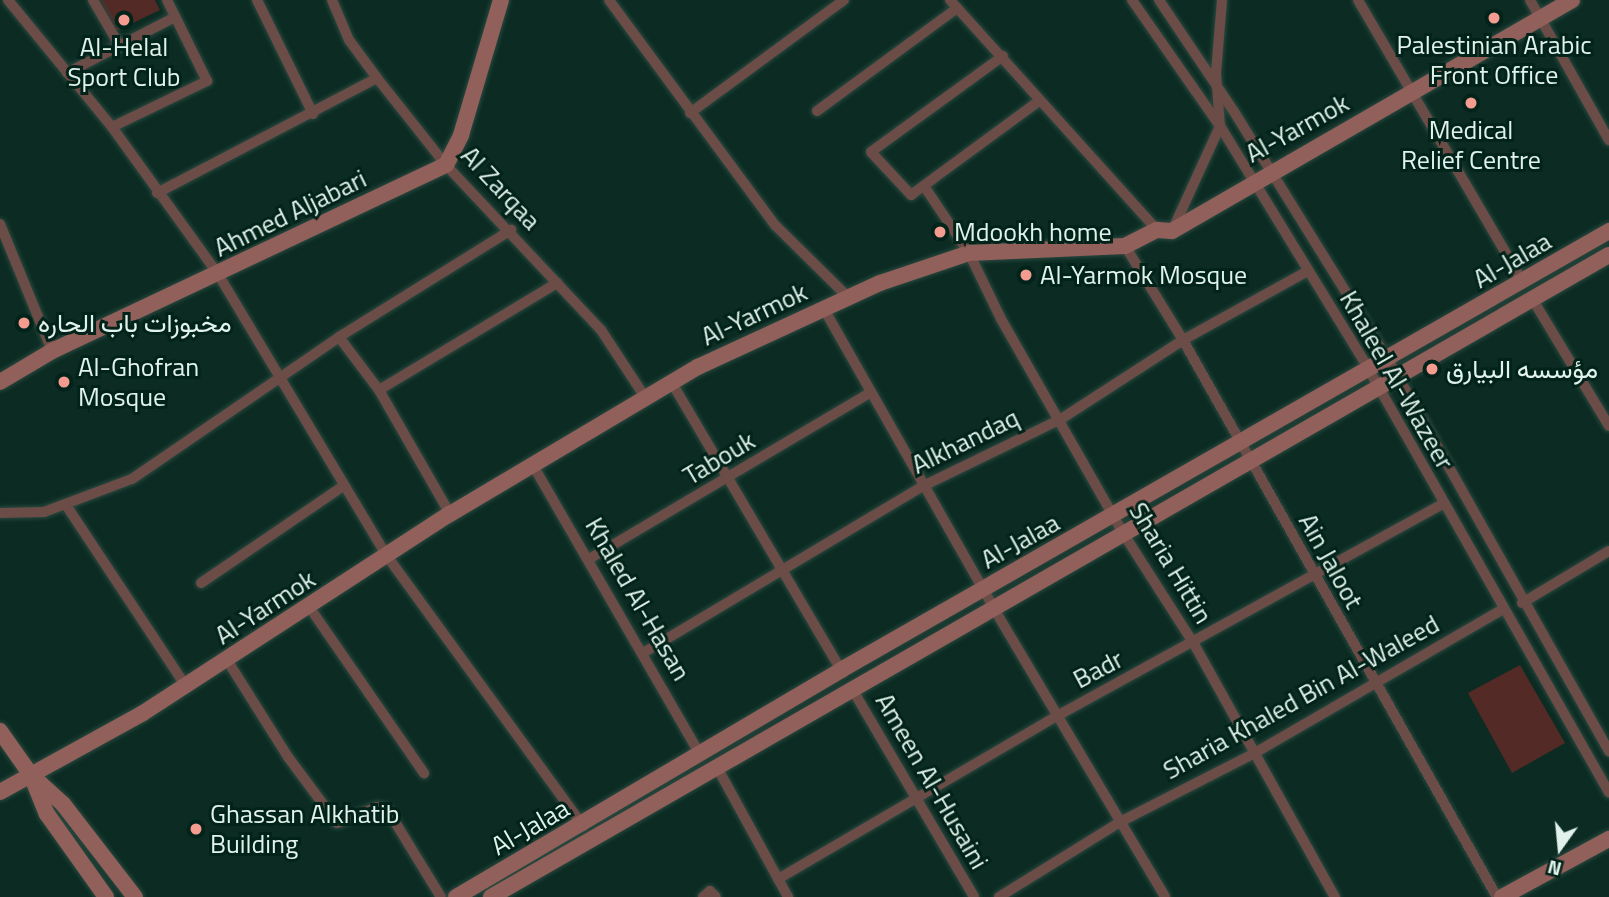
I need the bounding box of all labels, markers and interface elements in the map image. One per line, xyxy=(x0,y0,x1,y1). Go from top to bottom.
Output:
marker: Palestinian Arabic Front Office xyxy=(1486,10,1502,26)
marker: Al-Helal Sport Club xyxy=(116,12,132,28)
place label: Palestinian Arabic Front Office xyxy=(1397,29,1591,90)
place label: Al-Helal Sport Club xyxy=(68,31,180,92)
street label: Al-Yarmok xyxy=(1240,87,1354,169)
marker: Medical Relief Centre xyxy=(1463,95,1479,111)
place label: Medical Relief Centre xyxy=(1401,114,1541,176)
street label: Al Zarqaa xyxy=(455,140,547,236)
street label: Ahmed Aljabari xyxy=(209,163,371,263)
place label: Mdookh home xyxy=(954,216,1112,248)
marker: Mdookh home xyxy=(932,224,948,240)
street label: Al-Jalaa xyxy=(1468,225,1556,295)
place label: Al-Yarmok Mosque xyxy=(1040,259,1247,291)
marker: Al-Yarmok Mosque xyxy=(1018,267,1034,283)
street label: Al-Yarmok xyxy=(696,276,812,352)
street label: Khaleel Al-Wazeer xyxy=(1333,285,1461,475)
place label: مخبوزات باب الحاره xyxy=(38,307,232,339)
marker: مخبوزات باب الحاره xyxy=(16,315,32,331)
place label: Al-Ghofran Mosque xyxy=(78,351,199,412)
place label: مؤسسه البيارق xyxy=(1446,353,1598,385)
marker: مؤسسه البيارق xyxy=(1424,361,1440,377)
marker: Al-Ghofran Mosque xyxy=(56,374,72,390)
street label: Alkhandaq xyxy=(906,402,1024,480)
street label: Tabouk xyxy=(678,425,760,491)
street label: Sharia Hittin xyxy=(1123,497,1219,629)
street label: Al-Jalaa xyxy=(975,507,1065,575)
street label: Ain Jaloot xyxy=(1292,508,1370,614)
street label: Khaled Al-Hasan xyxy=(579,512,697,686)
street label: Al-Yarmok xyxy=(209,563,321,651)
street label: Sharia Khaled Bin Al-Waleed xyxy=(1158,608,1444,786)
street label: Badr xyxy=(1068,643,1128,695)
street label: Ameen Al-Husaini xyxy=(869,688,995,874)
street label: Al-Jalaa xyxy=(486,792,574,862)
place label: Ghassan Alkhatib Building xyxy=(210,798,399,860)
north arrow xyxy=(1525,813,1595,883)
marker: Ghassan Alkhatib Building xyxy=(188,821,204,837)
text: N xyxy=(1544,853,1565,884)

